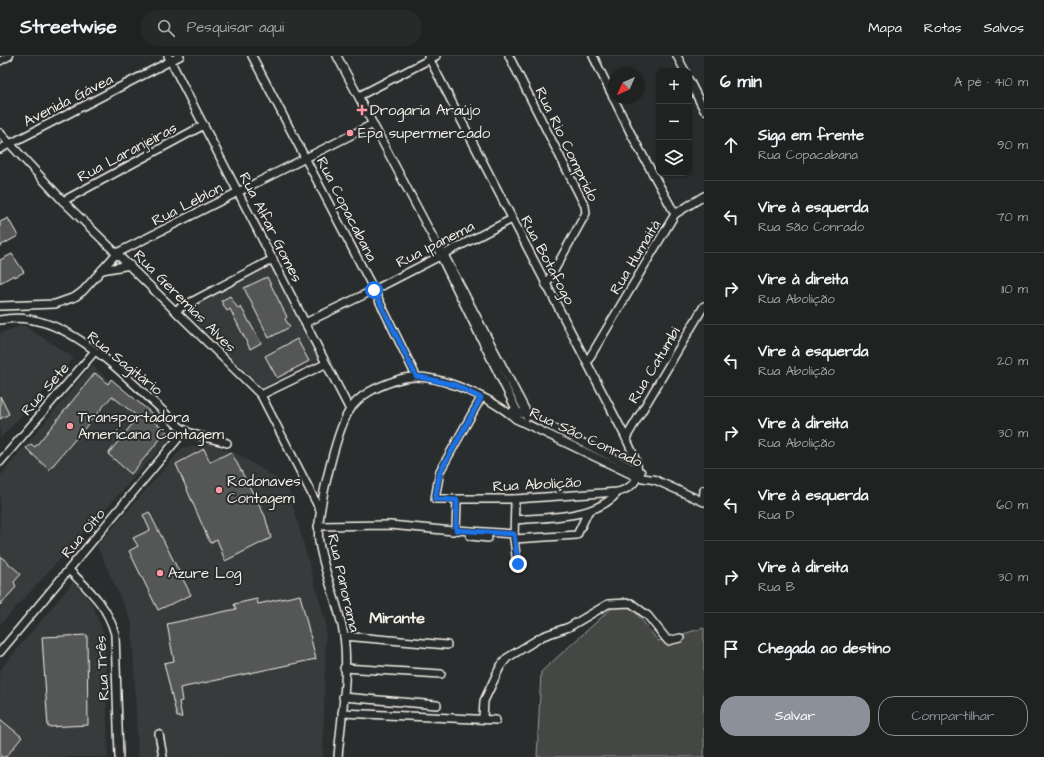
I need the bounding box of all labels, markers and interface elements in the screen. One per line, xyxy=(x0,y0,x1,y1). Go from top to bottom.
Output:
search box xyxy=(141,10,421,46)
text: Streetwise xyxy=(20,14,117,41)
icon: search xyxy=(155,17,177,39)
text: Pesquisar aqui xyxy=(187,17,284,38)
text: Mapa xyxy=(868,18,902,38)
text: Rotas xyxy=(924,18,962,38)
text: Salvos xyxy=(984,18,1024,38)
north arrow xyxy=(608,68,644,104)
map controls xyxy=(656,68,692,176)
button: + xyxy=(656,68,692,104)
street label: Avenida Gávea xyxy=(20,69,117,132)
text: 6 min xyxy=(720,70,762,94)
text: A pé · 410 m xyxy=(954,73,1028,91)
street label: Rua Rio Comprido xyxy=(530,83,604,206)
place label: Drogaria Araújo xyxy=(370,100,481,122)
button: − xyxy=(656,104,692,140)
marker: Drogaria Araújo xyxy=(357,105,367,115)
street label: Rua Laranjeiras xyxy=(74,117,181,188)
place label: Epa supermercado xyxy=(358,123,491,144)
text: Siga em frente xyxy=(758,125,864,146)
marker: Epa supermercado xyxy=(345,128,355,138)
icon: ahead xyxy=(720,134,742,156)
text: 90 m xyxy=(997,136,1028,154)
button: layers xyxy=(656,140,692,176)
text: Rua Copacabana xyxy=(758,146,858,164)
street label: Rua Copacabana xyxy=(311,153,382,266)
street label: Rua Alfar Gomes xyxy=(234,169,308,286)
street label: Rua Leblon xyxy=(148,177,227,231)
text: Vire à esquerda xyxy=(758,197,868,218)
icon: left xyxy=(720,206,742,228)
text: 70 m xyxy=(996,208,1028,226)
street label: Rua Botafogo xyxy=(514,212,580,310)
street label: Rua Ipanema xyxy=(393,216,478,273)
street label: Rua Humaitá xyxy=(605,216,666,299)
text: Rua São Conrado xyxy=(758,218,864,236)
street label: Rua Geremias Alves xyxy=(129,245,241,358)
text: Vire à direita xyxy=(758,269,848,290)
icon: right xyxy=(720,278,742,300)
text: 110 m xyxy=(1001,280,1028,298)
route start xyxy=(365,281,383,299)
text: Rua Abolição xyxy=(758,290,835,308)
street label: Rua Catumbi xyxy=(623,322,686,408)
street label: Rua Sagitário xyxy=(82,326,167,402)
text: Vire à esquerda xyxy=(758,341,868,362)
icon: left xyxy=(720,350,742,372)
text: 20 m xyxy=(997,352,1028,370)
street label: Rua Sete xyxy=(16,358,74,420)
text: Rua Abolição xyxy=(758,362,835,380)
street label: Rua São Conrado xyxy=(526,402,646,473)
place label: Transportadora Americana Contagem xyxy=(78,407,224,446)
text: Vire à direita xyxy=(758,413,848,434)
marker: Transportadora Americana Contagem xyxy=(65,421,75,431)
icon: right xyxy=(720,422,742,444)
text: 30 m xyxy=(998,424,1028,442)
text: Rua Abolição xyxy=(758,434,835,452)
place label: Rodonaves Contagem xyxy=(227,471,301,510)
street label: Rua Abolição xyxy=(492,472,582,497)
marker: Rodonaves Contagem xyxy=(214,485,224,495)
text: Vire à esquerda xyxy=(758,485,868,506)
icon: left xyxy=(720,494,742,516)
text: 60 m xyxy=(996,496,1028,514)
street label: Rua Oito xyxy=(56,504,111,563)
text: Rua D xyxy=(758,506,794,524)
street label: Rua Panorama xyxy=(322,532,365,635)
route end xyxy=(509,555,527,573)
text: Vire à direita xyxy=(758,557,848,578)
place label: Azure Log xyxy=(168,563,242,585)
icon: right xyxy=(720,566,742,588)
marker: Azure Log xyxy=(155,568,165,578)
text: 30 m xyxy=(998,568,1028,586)
text: Rua B xyxy=(758,578,795,596)
district label: Mirante xyxy=(369,607,425,629)
street label: Rua Três xyxy=(90,634,115,701)
icon: arrive xyxy=(720,638,742,660)
text: Chegada ao destino xyxy=(758,638,891,659)
button: Salvar xyxy=(720,696,870,736)
button: Compartilhar xyxy=(878,696,1028,736)

